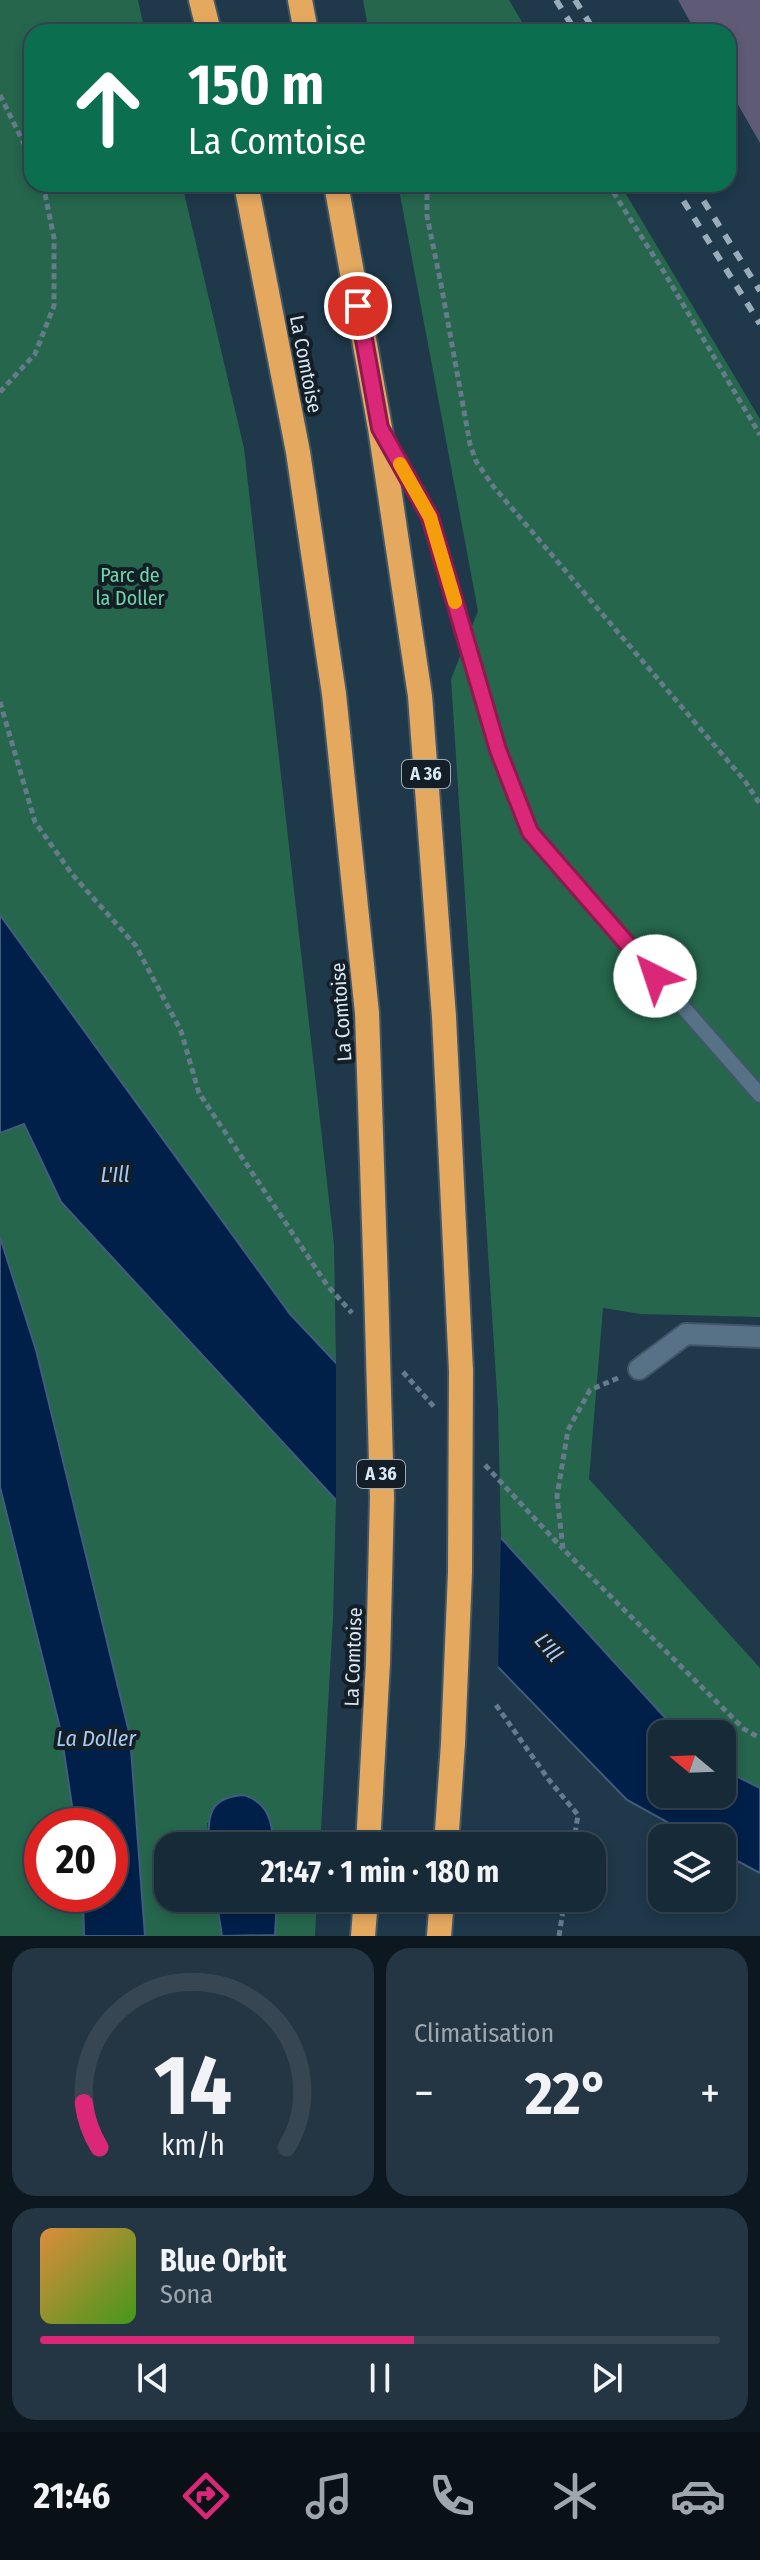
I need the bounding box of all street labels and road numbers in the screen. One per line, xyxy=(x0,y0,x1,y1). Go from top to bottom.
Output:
street label: La Comtoise xyxy=(285,313,327,415)
road number: A 36 xyxy=(402,760,450,788)
street label: La Comtoise xyxy=(326,962,356,1062)
road number: A 36 xyxy=(357,1460,405,1488)
street label: La Comtoise xyxy=(339,1607,367,1707)

